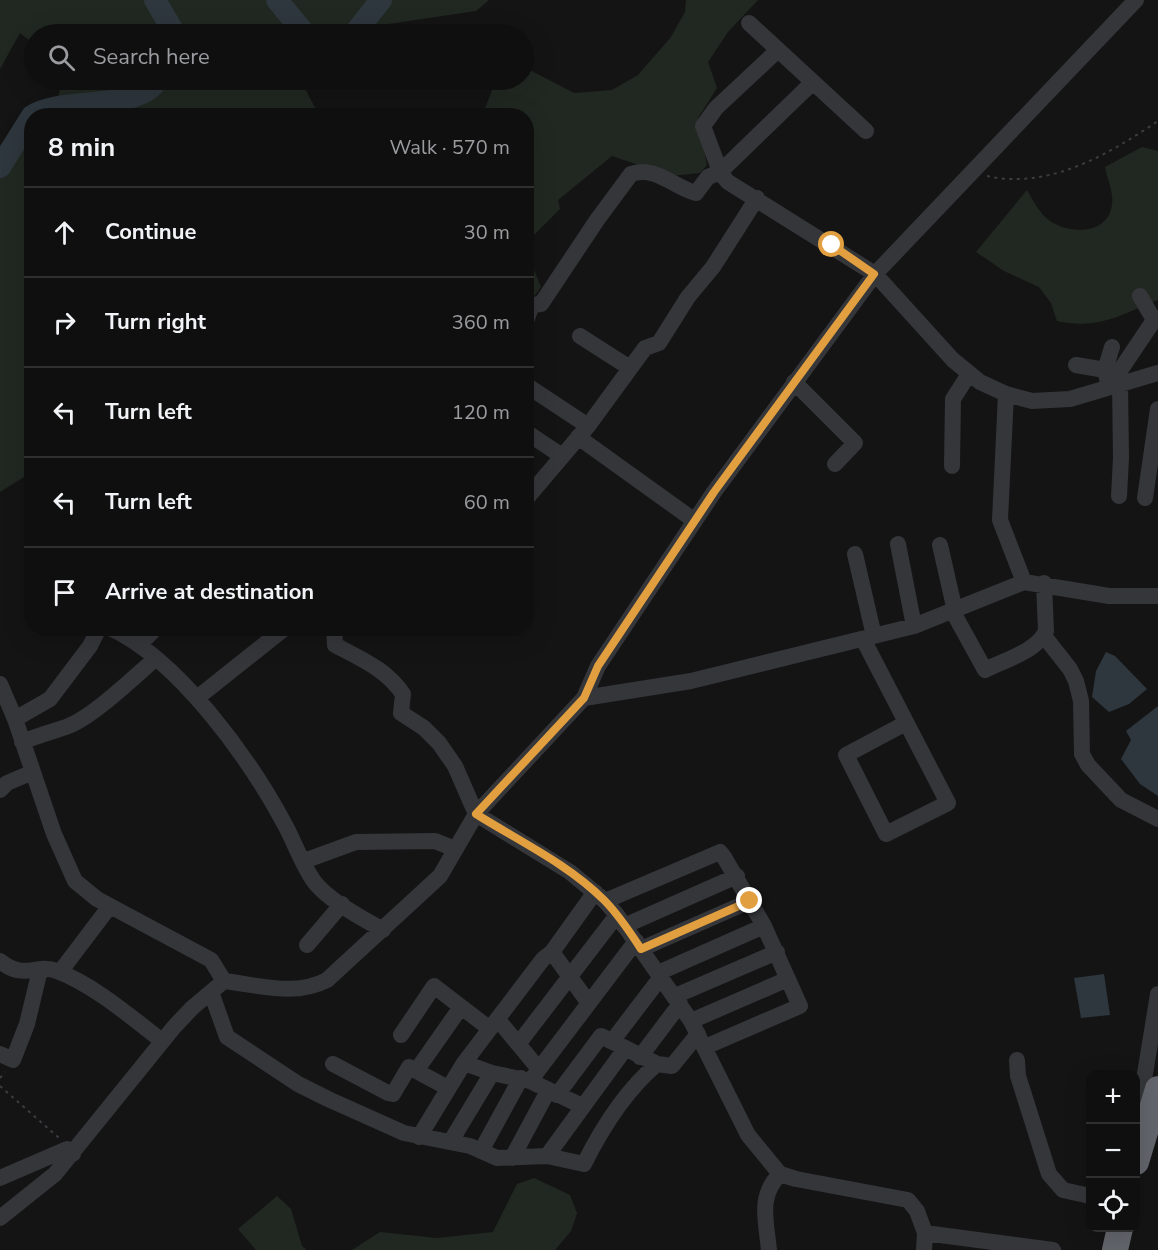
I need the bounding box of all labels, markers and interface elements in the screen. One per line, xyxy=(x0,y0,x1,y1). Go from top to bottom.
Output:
search box xyxy=(24,24,534,90)
icon: search xyxy=(45,41,78,74)
text: Search here xyxy=(93,42,210,72)
text: 8 min xyxy=(48,130,115,165)
text: Walk · 570 m xyxy=(390,134,510,161)
icon: ahead xyxy=(48,216,81,249)
text: Continue xyxy=(105,217,196,247)
text: 30 m xyxy=(464,219,510,246)
route start xyxy=(818,231,844,257)
icon: right xyxy=(48,306,81,339)
text: Turn right xyxy=(105,307,206,337)
text: 360 m xyxy=(452,309,510,336)
icon: left xyxy=(48,396,81,429)
text: Turn left xyxy=(105,397,192,427)
text: 120 m xyxy=(452,399,510,426)
icon: left xyxy=(48,486,81,519)
text: Turn left xyxy=(105,487,192,517)
text: 60 m xyxy=(464,489,510,516)
icon: arrive xyxy=(48,576,81,609)
text: Arrive at destination xyxy=(105,577,314,607)
route end xyxy=(736,887,762,913)
map controls xyxy=(1086,1070,1140,1232)
button: + xyxy=(1086,1070,1140,1124)
button: − xyxy=(1086,1124,1140,1178)
button: locate xyxy=(1086,1178,1140,1232)

